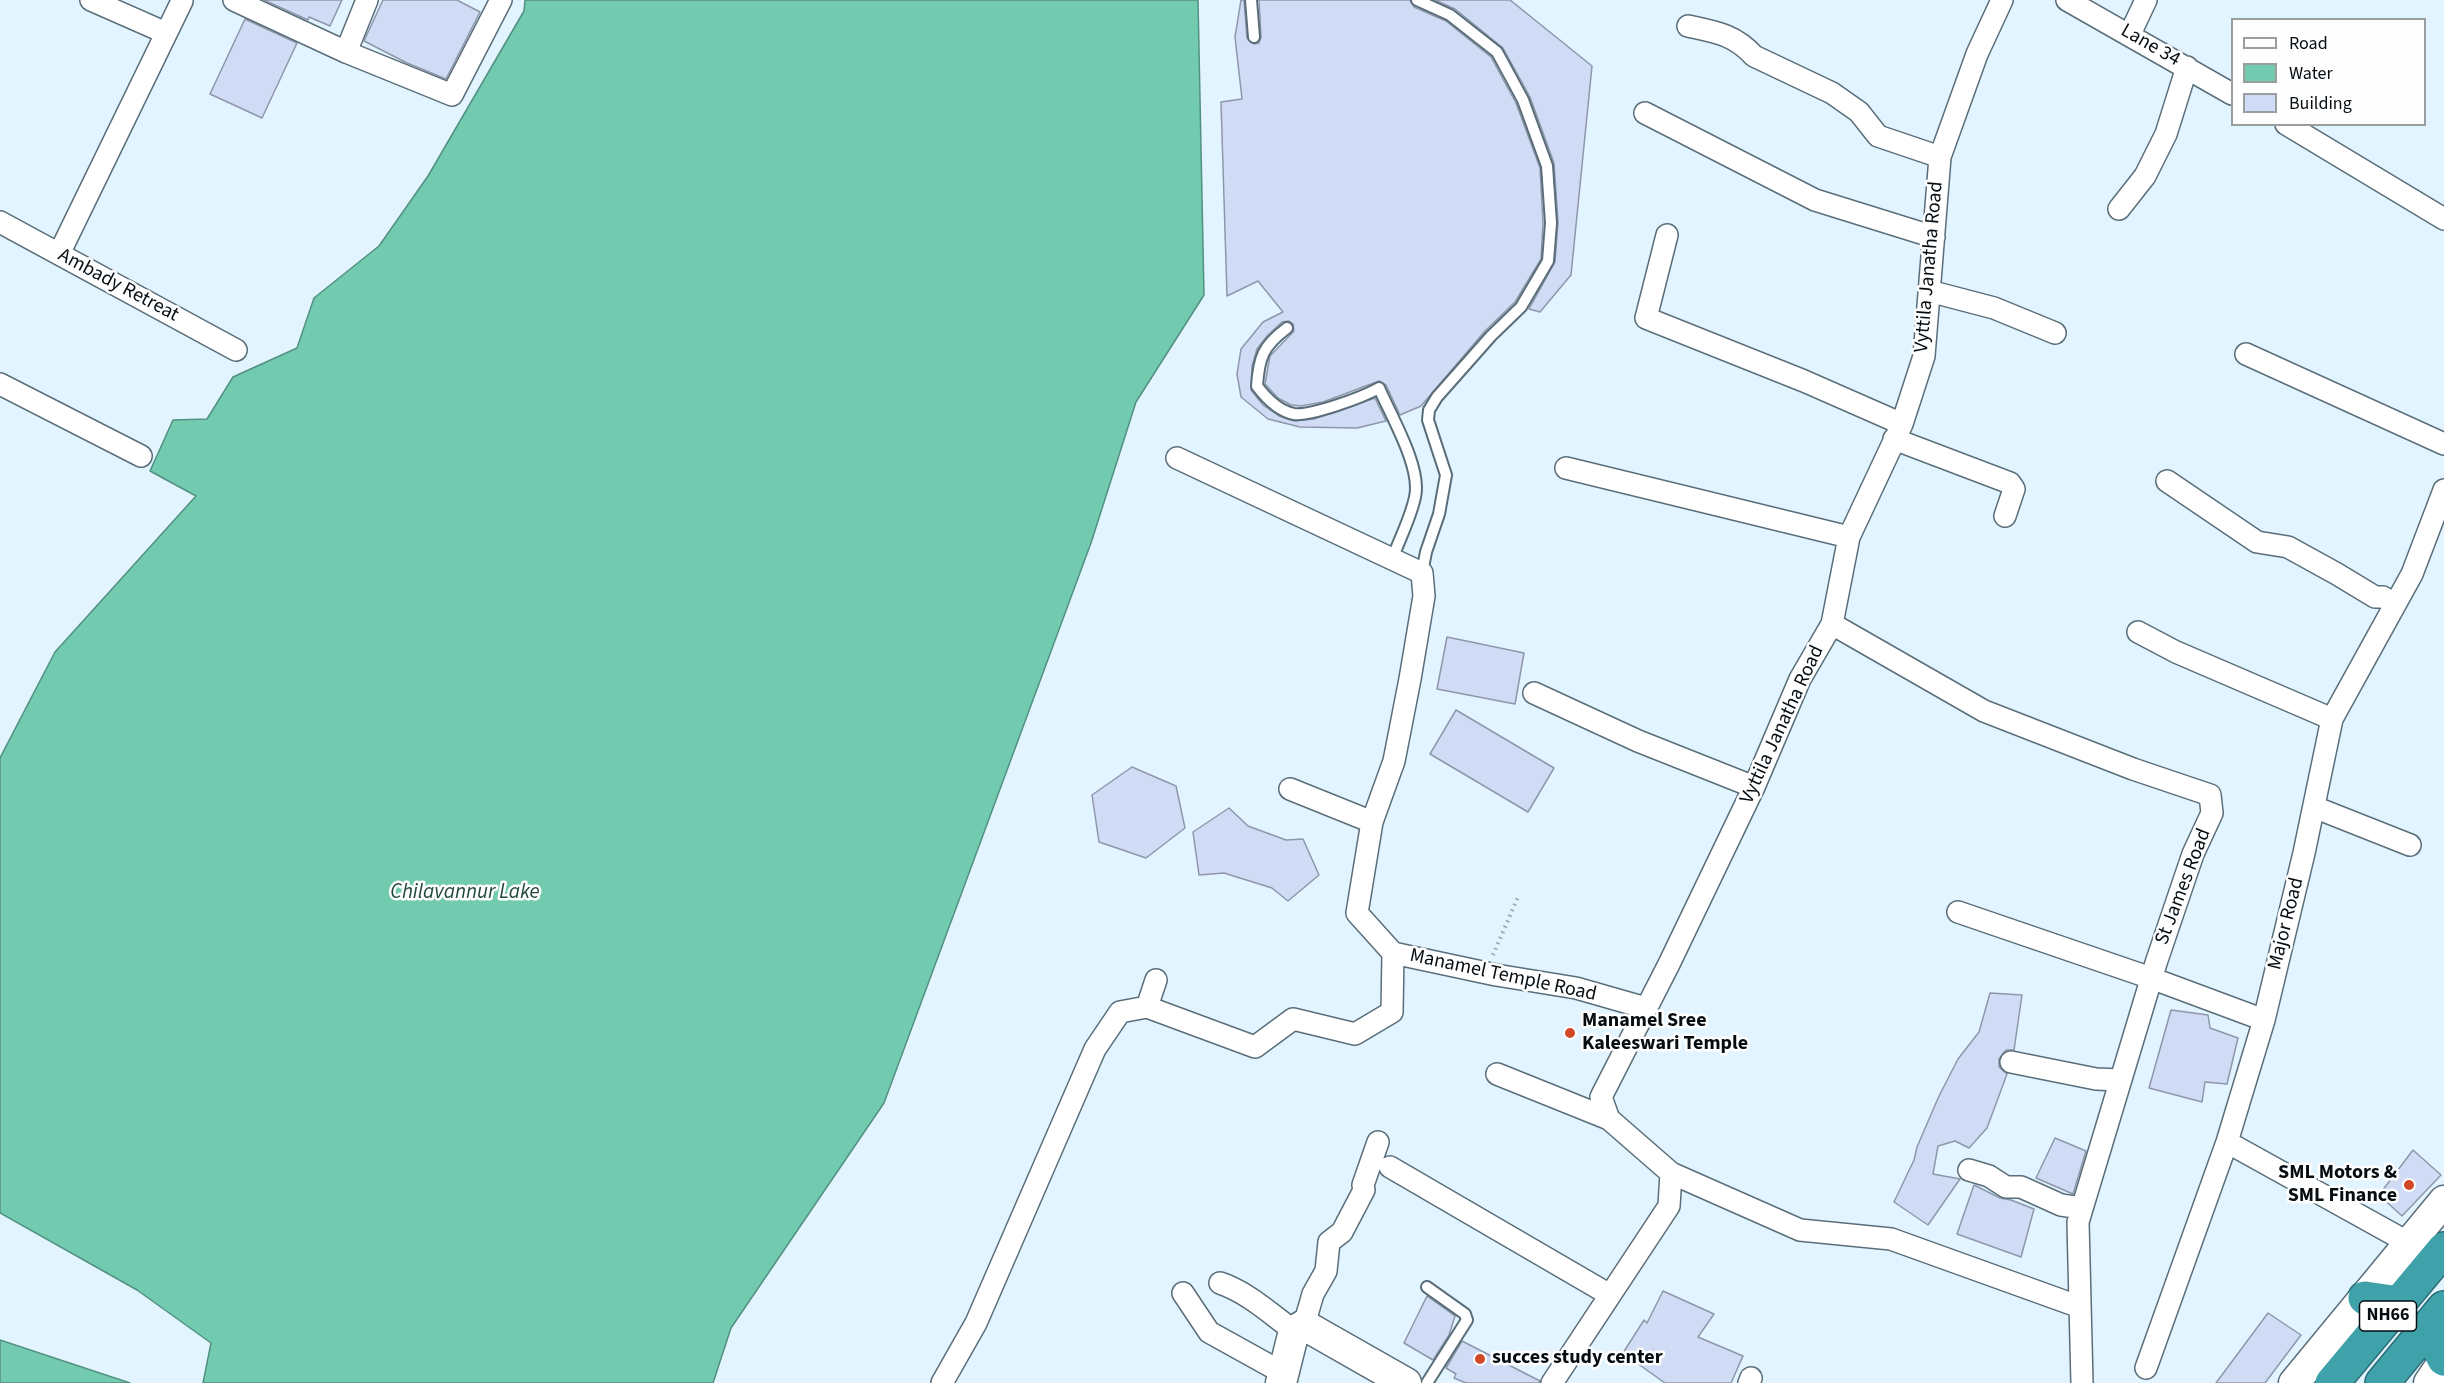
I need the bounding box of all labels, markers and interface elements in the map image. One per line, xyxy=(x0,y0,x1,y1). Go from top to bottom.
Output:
legend xyxy=(2231,18,2426,126)
street label: Lane 34 xyxy=(2116,19,2184,73)
text: Road xyxy=(2289,31,2328,56)
text: Water xyxy=(2289,61,2333,86)
text: Building xyxy=(2289,91,2352,116)
street label: Vyttila Janatha Road xyxy=(1911,180,1949,354)
street label: Ambady Retreat xyxy=(53,244,183,328)
street label: Vyttila Janatha Road xyxy=(1736,642,1830,808)
street label: St James Road xyxy=(2151,826,2217,948)
street label: Major Road xyxy=(2264,875,2310,973)
water label: Chilavannur Lake xyxy=(390,880,540,906)
street label: Manamel Temple Road xyxy=(1407,944,1599,1008)
place label: Manamel Sree Kaleeswari Temple xyxy=(1582,1010,1748,1057)
marker: Manamel Sree Kaleeswari Temple xyxy=(1563,1026,1577,1040)
place label: SML Motors & SML Finance xyxy=(2278,1162,2397,1209)
marker: SML Motors & SML Finance xyxy=(2402,1178,2416,1192)
road number: NH66 xyxy=(2360,1301,2416,1331)
place label: succes study center xyxy=(1492,1347,1663,1371)
marker: succes study center xyxy=(1473,1352,1487,1366)

